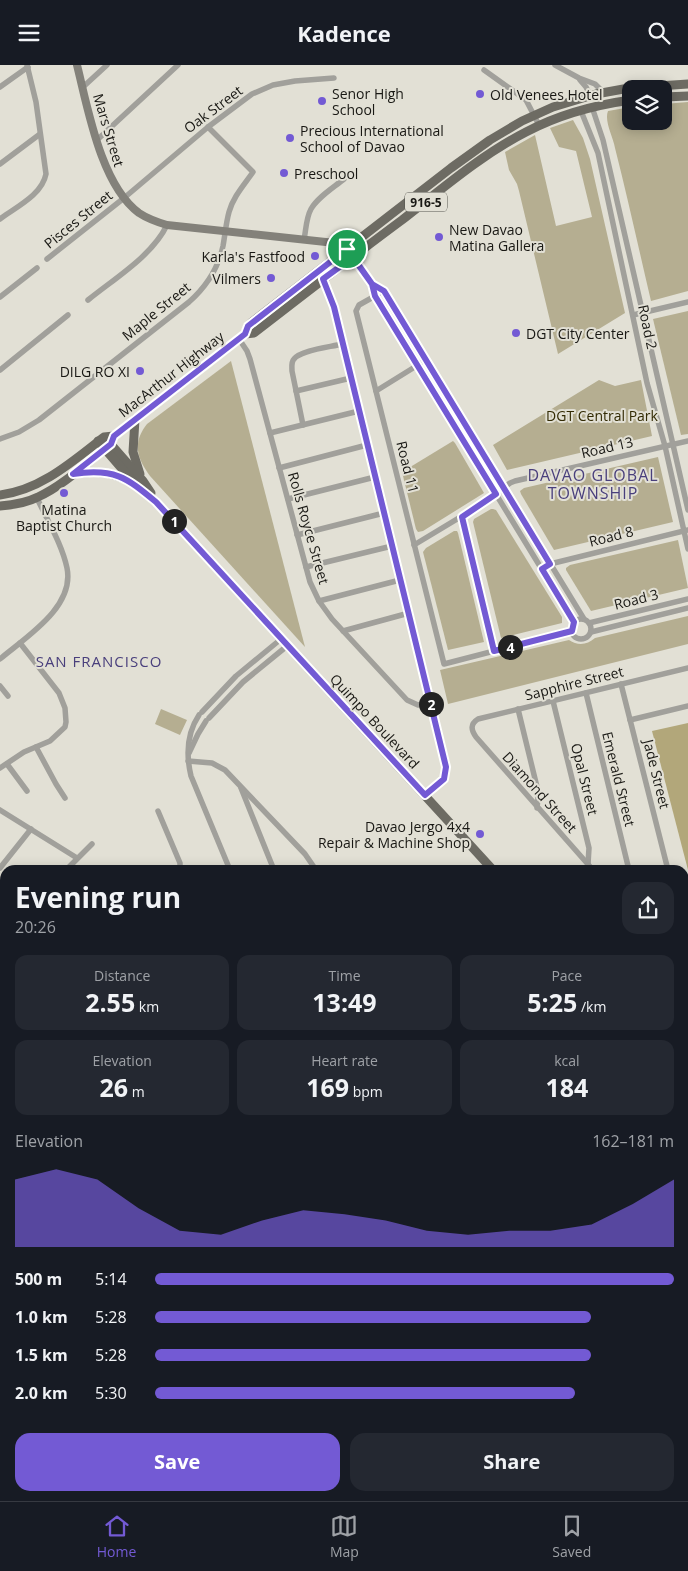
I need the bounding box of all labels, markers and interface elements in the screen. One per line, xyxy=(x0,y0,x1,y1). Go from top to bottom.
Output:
text: Kadence xyxy=(297,18,391,48)
icon: menu xyxy=(15,19,43,47)
icon: search xyxy=(645,19,673,47)
map controls xyxy=(622,80,672,130)
button: layers xyxy=(622,80,672,130)
street label: Oak Street xyxy=(180,81,246,137)
place label: Senor High School xyxy=(332,84,404,119)
place label: Old Venees Hotel xyxy=(490,85,603,104)
marker: Old Venees Hotel xyxy=(474,88,486,100)
street label: Mars Street xyxy=(89,91,129,169)
marker: Senor High School xyxy=(316,95,328,107)
place label: Precious International School of Davao xyxy=(300,121,444,156)
marker: Precious International School of Davao xyxy=(284,132,296,144)
place label: Preschool xyxy=(294,164,358,183)
marker: Preschool xyxy=(278,167,290,179)
street label: Pisces Street xyxy=(40,186,116,252)
road number: 916-5 xyxy=(405,193,447,211)
place label: New Davao Matina Gallera xyxy=(449,220,544,255)
pin xyxy=(326,228,368,270)
marker: New Davao Matina Gallera xyxy=(433,231,445,243)
icon: arrive xyxy=(333,235,361,263)
place label: Karla's Fastfood xyxy=(201,247,305,266)
marker: Karla's Fastfood xyxy=(309,250,321,262)
place label: Vilmers xyxy=(212,269,261,288)
marker: Vilmers xyxy=(265,272,277,284)
street label: Maple Street xyxy=(118,277,194,345)
street label: Road 2 xyxy=(634,303,662,351)
place label: DGT City Center xyxy=(526,324,630,343)
street label: MacArthur Highway xyxy=(114,326,228,421)
marker: DGT City Center xyxy=(510,327,522,339)
place label: DILG RO XI xyxy=(60,362,130,381)
marker: DILG RO XI xyxy=(134,365,146,377)
park label: DGT Central Park xyxy=(546,406,659,425)
street label: Road 13 xyxy=(579,432,635,462)
street label: Road 11 xyxy=(392,439,424,495)
district label: DAVAO GLOBAL TOWNSHIP xyxy=(527,464,659,504)
street label: Rolls Royce Street xyxy=(284,470,334,586)
marker: Matina Baptist Church xyxy=(58,487,70,499)
place label: Matina Baptist Church xyxy=(16,500,112,535)
pin: 1 xyxy=(162,509,186,533)
text: 1 xyxy=(170,512,179,531)
street label: Road 8 xyxy=(587,521,635,551)
street label: Road 3 xyxy=(612,584,660,614)
pin: 4 xyxy=(498,635,522,659)
text: 4 xyxy=(506,638,515,657)
district label: SAN FRANCISCO xyxy=(36,651,162,671)
street label: Sapphire Street xyxy=(523,662,625,704)
street label: Quimpo Boulevard xyxy=(326,670,424,772)
pin: 2 xyxy=(418,691,444,717)
text: 2 xyxy=(427,695,436,714)
street label: Emerald Street xyxy=(598,730,640,828)
street label: Jade Street xyxy=(639,735,675,811)
street label: Opal Street xyxy=(567,741,603,817)
street label: Diamond Street xyxy=(499,747,581,837)
place label: Davao Jergo 4x4 Repair & Machine Shop xyxy=(318,817,470,852)
marker: Davao Jergo 4x4 Repair & Machine Shop xyxy=(474,828,486,840)
text: Evening run xyxy=(15,878,181,916)
button: share xyxy=(622,882,674,934)
text: 20:26 xyxy=(15,916,56,938)
text: Distance xyxy=(94,966,150,985)
text: Time xyxy=(328,966,361,985)
text: Pace xyxy=(551,966,582,985)
text: 2.55 xyxy=(85,985,135,1019)
text: 13:49 xyxy=(312,985,377,1019)
text: 5:25 xyxy=(527,985,577,1019)
text: km xyxy=(135,997,159,1016)
text: /km xyxy=(577,997,606,1016)
text: Elevation xyxy=(92,1051,152,1070)
text: Heart rate xyxy=(311,1051,378,1070)
text: kcal xyxy=(554,1051,580,1070)
text: 26 xyxy=(100,1070,128,1104)
text: 169 xyxy=(306,1070,349,1104)
text: 184 xyxy=(545,1070,588,1104)
text: m xyxy=(128,1082,145,1101)
text: bpm xyxy=(349,1082,383,1101)
text: Elevation xyxy=(15,1130,83,1152)
text: 162–181 m xyxy=(592,1130,674,1152)
text: 500 m xyxy=(15,1268,62,1290)
text: 5:14 xyxy=(95,1268,127,1290)
text: 1.0 km xyxy=(15,1306,68,1328)
text: 5:28 xyxy=(95,1306,127,1328)
text: 1.5 km xyxy=(15,1344,68,1366)
text: 5:28 xyxy=(95,1344,127,1366)
text: 2.0 km xyxy=(15,1382,68,1404)
text: 5:30 xyxy=(95,1382,127,1404)
button: Save xyxy=(15,1433,340,1491)
button: Share xyxy=(350,1433,674,1491)
tab: Home xyxy=(97,1512,136,1561)
tab: Map xyxy=(330,1512,359,1561)
tab: Saved xyxy=(552,1512,591,1561)

